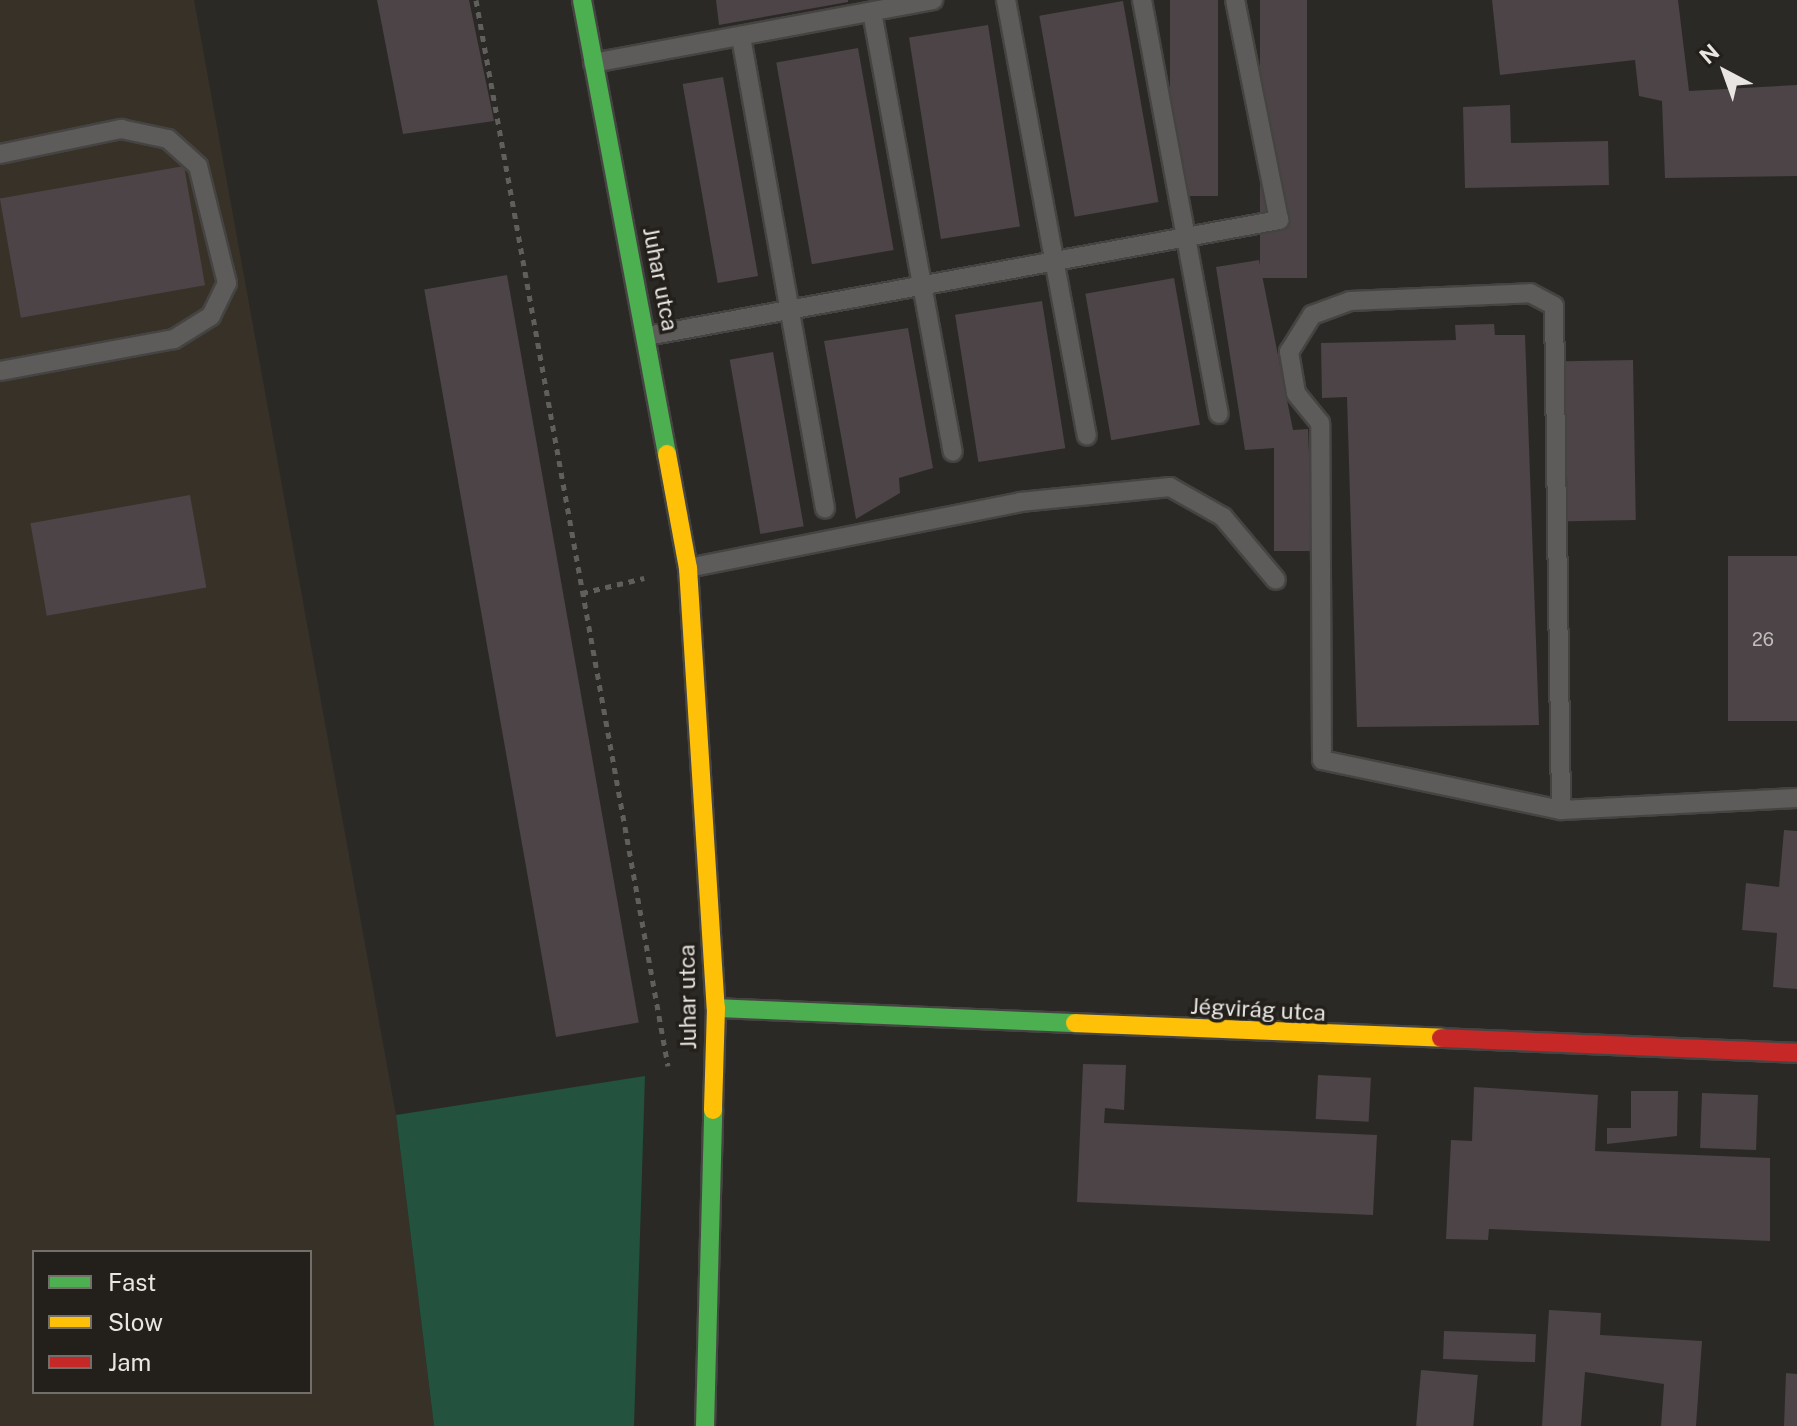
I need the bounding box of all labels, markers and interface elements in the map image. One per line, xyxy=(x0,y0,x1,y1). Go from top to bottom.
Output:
north arrow xyxy=(1685,32,1765,112)
text: N xyxy=(1694,38,1724,69)
street label: Juhar utca xyxy=(637,225,683,333)
house number: 26 xyxy=(1752,629,1774,651)
street label: Juhar utca xyxy=(674,944,702,1050)
street label: Jégvirág utca xyxy=(1190,993,1326,1027)
legend xyxy=(32,1250,312,1394)
text: Fast xyxy=(108,1268,156,1296)
text: Slow xyxy=(108,1308,163,1336)
text: Jam xyxy=(108,1348,151,1376)

